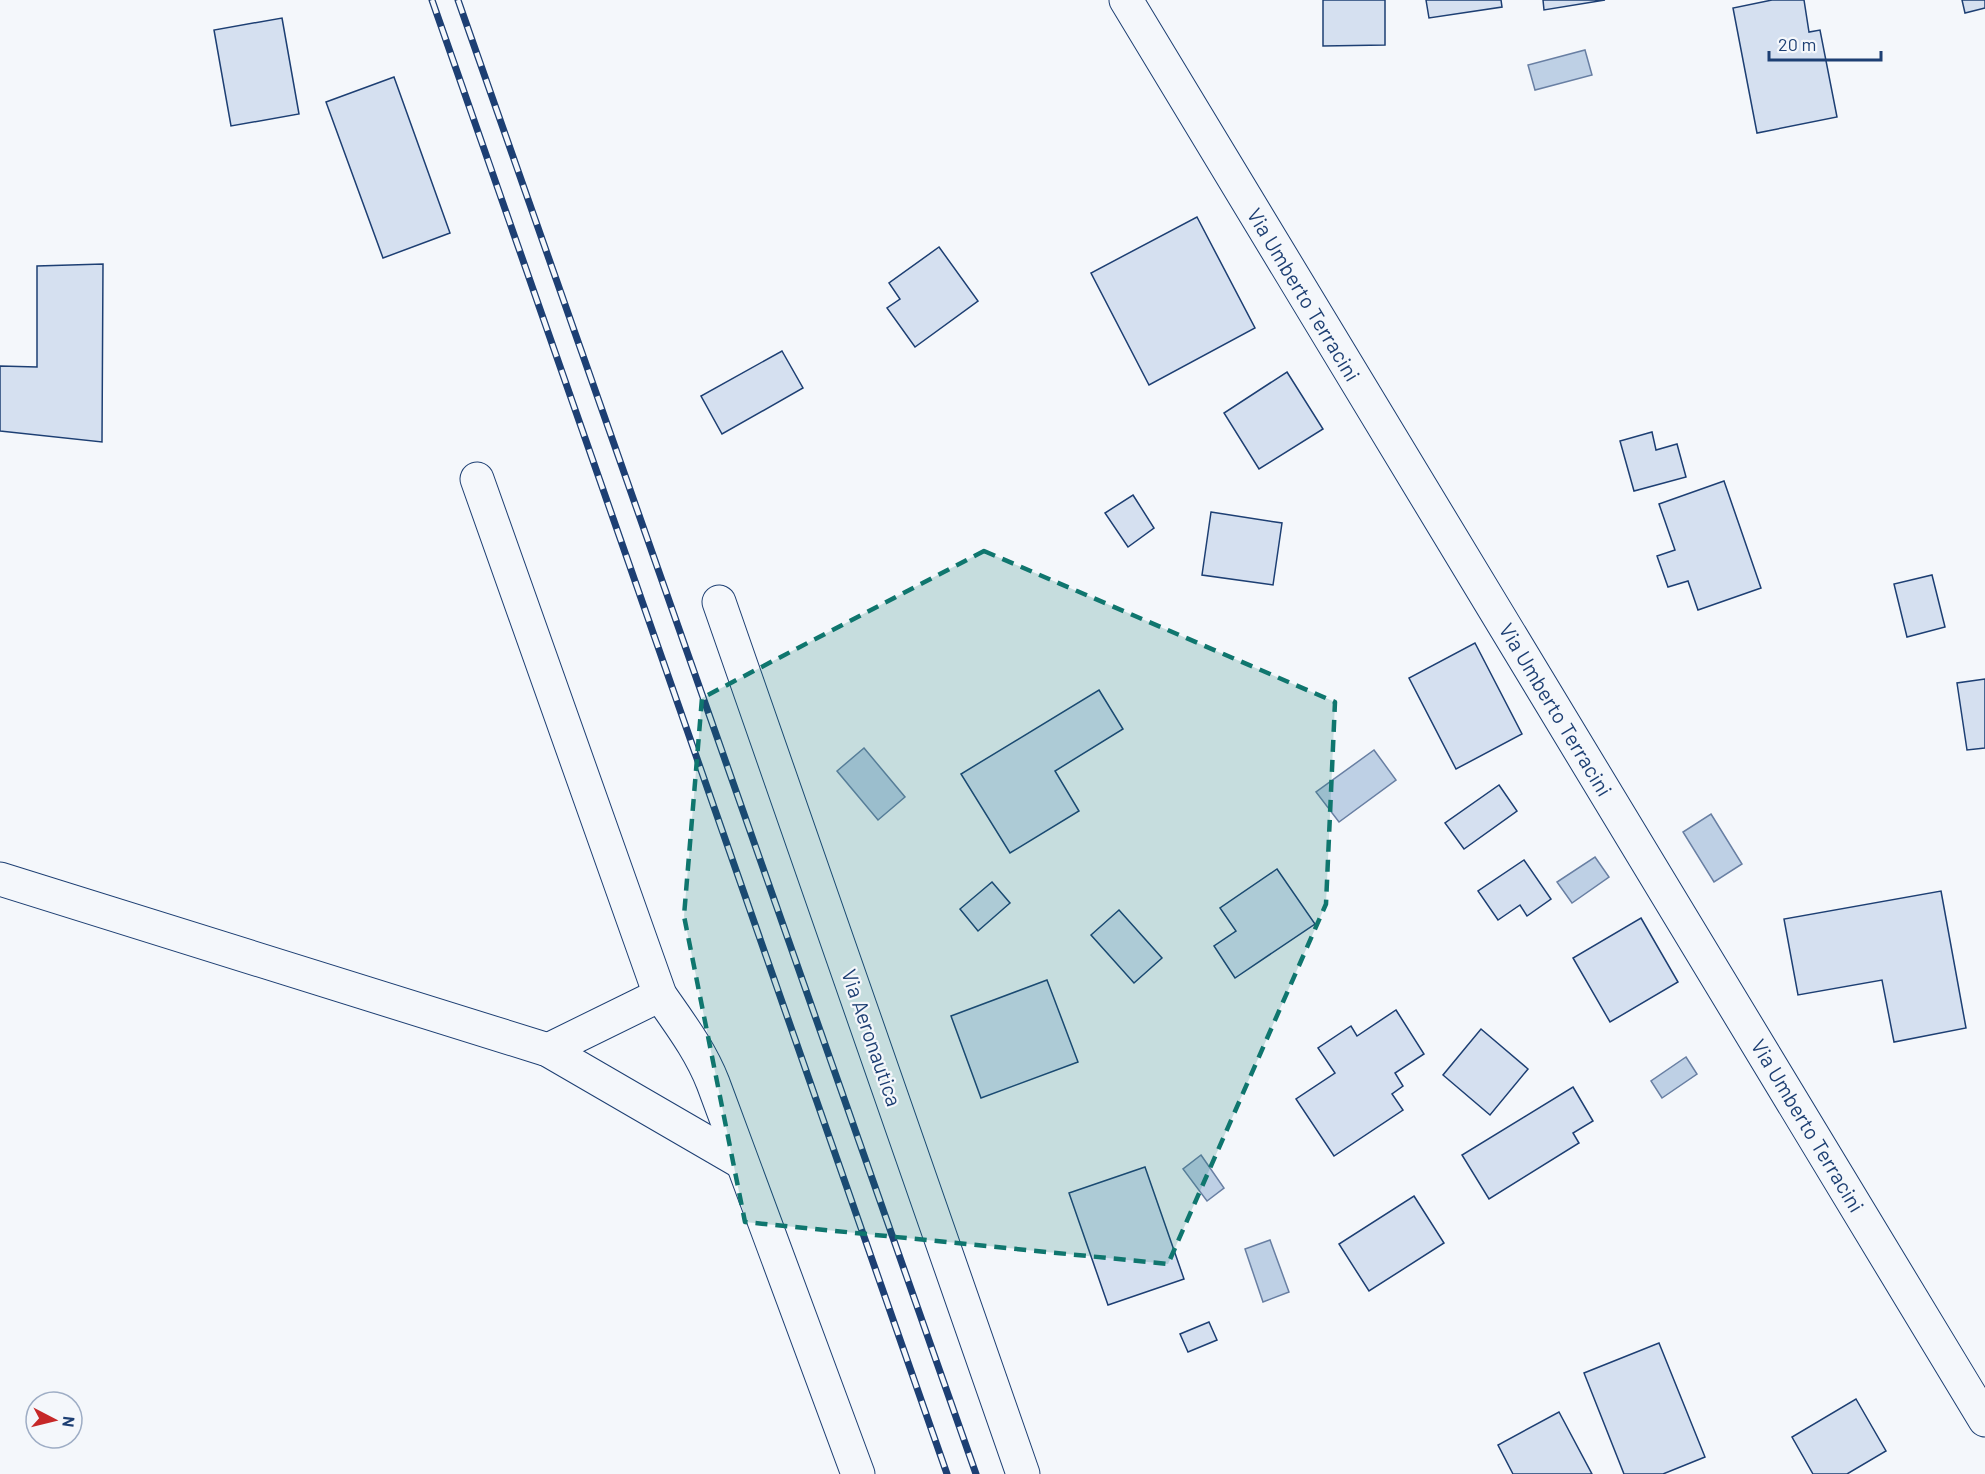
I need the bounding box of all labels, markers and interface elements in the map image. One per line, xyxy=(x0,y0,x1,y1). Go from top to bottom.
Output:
scale bar xyxy=(1769,24,1882,62)
text: 20 m xyxy=(1778,33,1816,55)
street label: Via Umberto Terracini xyxy=(1243,203,1366,385)
street label: Via Umberto Terracini xyxy=(1495,618,1618,800)
street label: Via Aeronautica xyxy=(837,966,908,1109)
street label: Via Umberto Terracini xyxy=(1747,1034,1870,1216)
north arrow xyxy=(24,1390,84,1450)
text: N xyxy=(59,1415,79,1428)

